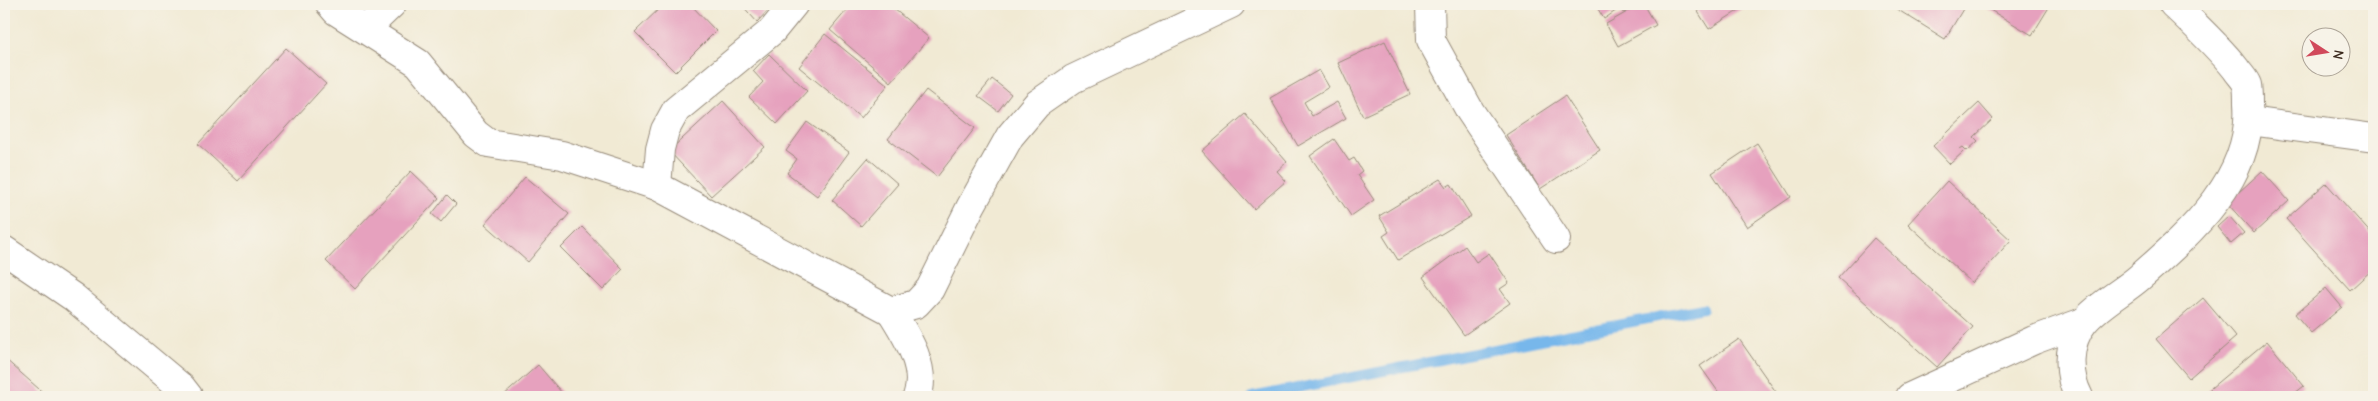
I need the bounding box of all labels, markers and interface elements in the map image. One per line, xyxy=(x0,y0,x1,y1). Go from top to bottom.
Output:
north arrow xyxy=(2300,28,2350,78)
text: N xyxy=(2329,48,2347,61)

